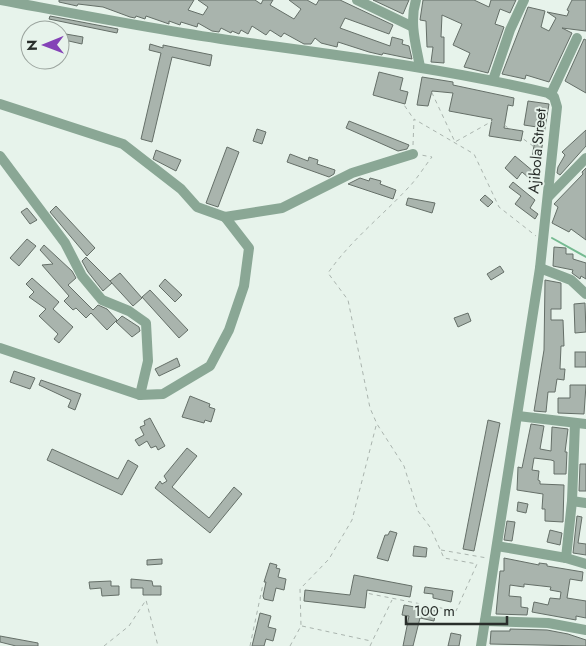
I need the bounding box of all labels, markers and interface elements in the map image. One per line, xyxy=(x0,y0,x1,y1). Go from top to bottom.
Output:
north arrow xyxy=(20,20,70,70)
text: N xyxy=(22,39,42,51)
street label: Ajibola Street xyxy=(522,107,552,194)
scale bar xyxy=(406,594,507,626)
text: 100 m xyxy=(414,600,455,622)

